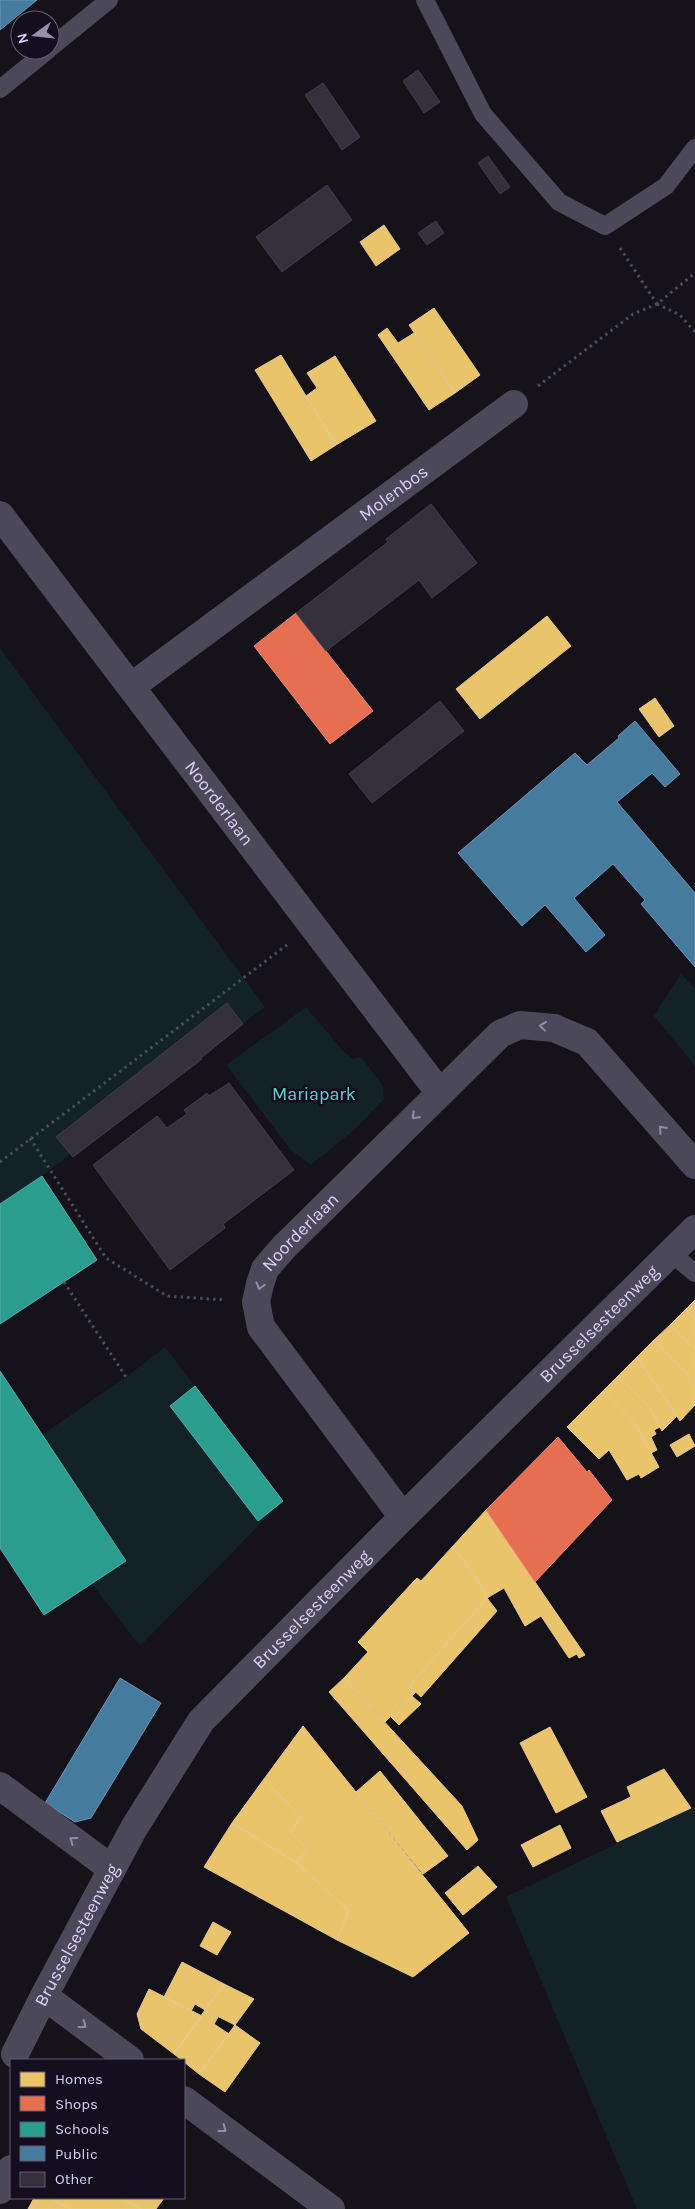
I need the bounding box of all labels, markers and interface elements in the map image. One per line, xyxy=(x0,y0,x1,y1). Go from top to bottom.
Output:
north arrow xyxy=(10,10,60,60)
text: N xyxy=(13,31,32,45)
street label: Molenbos xyxy=(355,460,432,526)
street label: Noorderlaan xyxy=(180,756,258,850)
one-way arrow xyxy=(538,1021,546,1032)
park label: Mariapark xyxy=(272,1083,356,1105)
one-way arrow xyxy=(412,1110,421,1119)
one-way arrow xyxy=(659,1126,668,1135)
street label: Noorderlaan xyxy=(257,1188,343,1276)
street label: Brusselsesteenweg xyxy=(535,1260,663,1387)
one-way arrow xyxy=(255,1282,266,1291)
street label: Brusselsesteenweg xyxy=(248,1545,375,1673)
one-way arrow xyxy=(69,1837,79,1846)
street label: Brusselsesteenweg xyxy=(30,1860,124,2010)
one-way arrow xyxy=(77,2020,86,2028)
legend xyxy=(10,2059,185,2199)
text: Homes xyxy=(55,2070,103,2088)
text: Shops xyxy=(55,2095,98,2113)
text: Schools xyxy=(55,2120,109,2138)
one-way arrow xyxy=(217,2123,227,2132)
text: Public xyxy=(55,2145,98,2163)
text: Other xyxy=(55,2170,93,2188)

